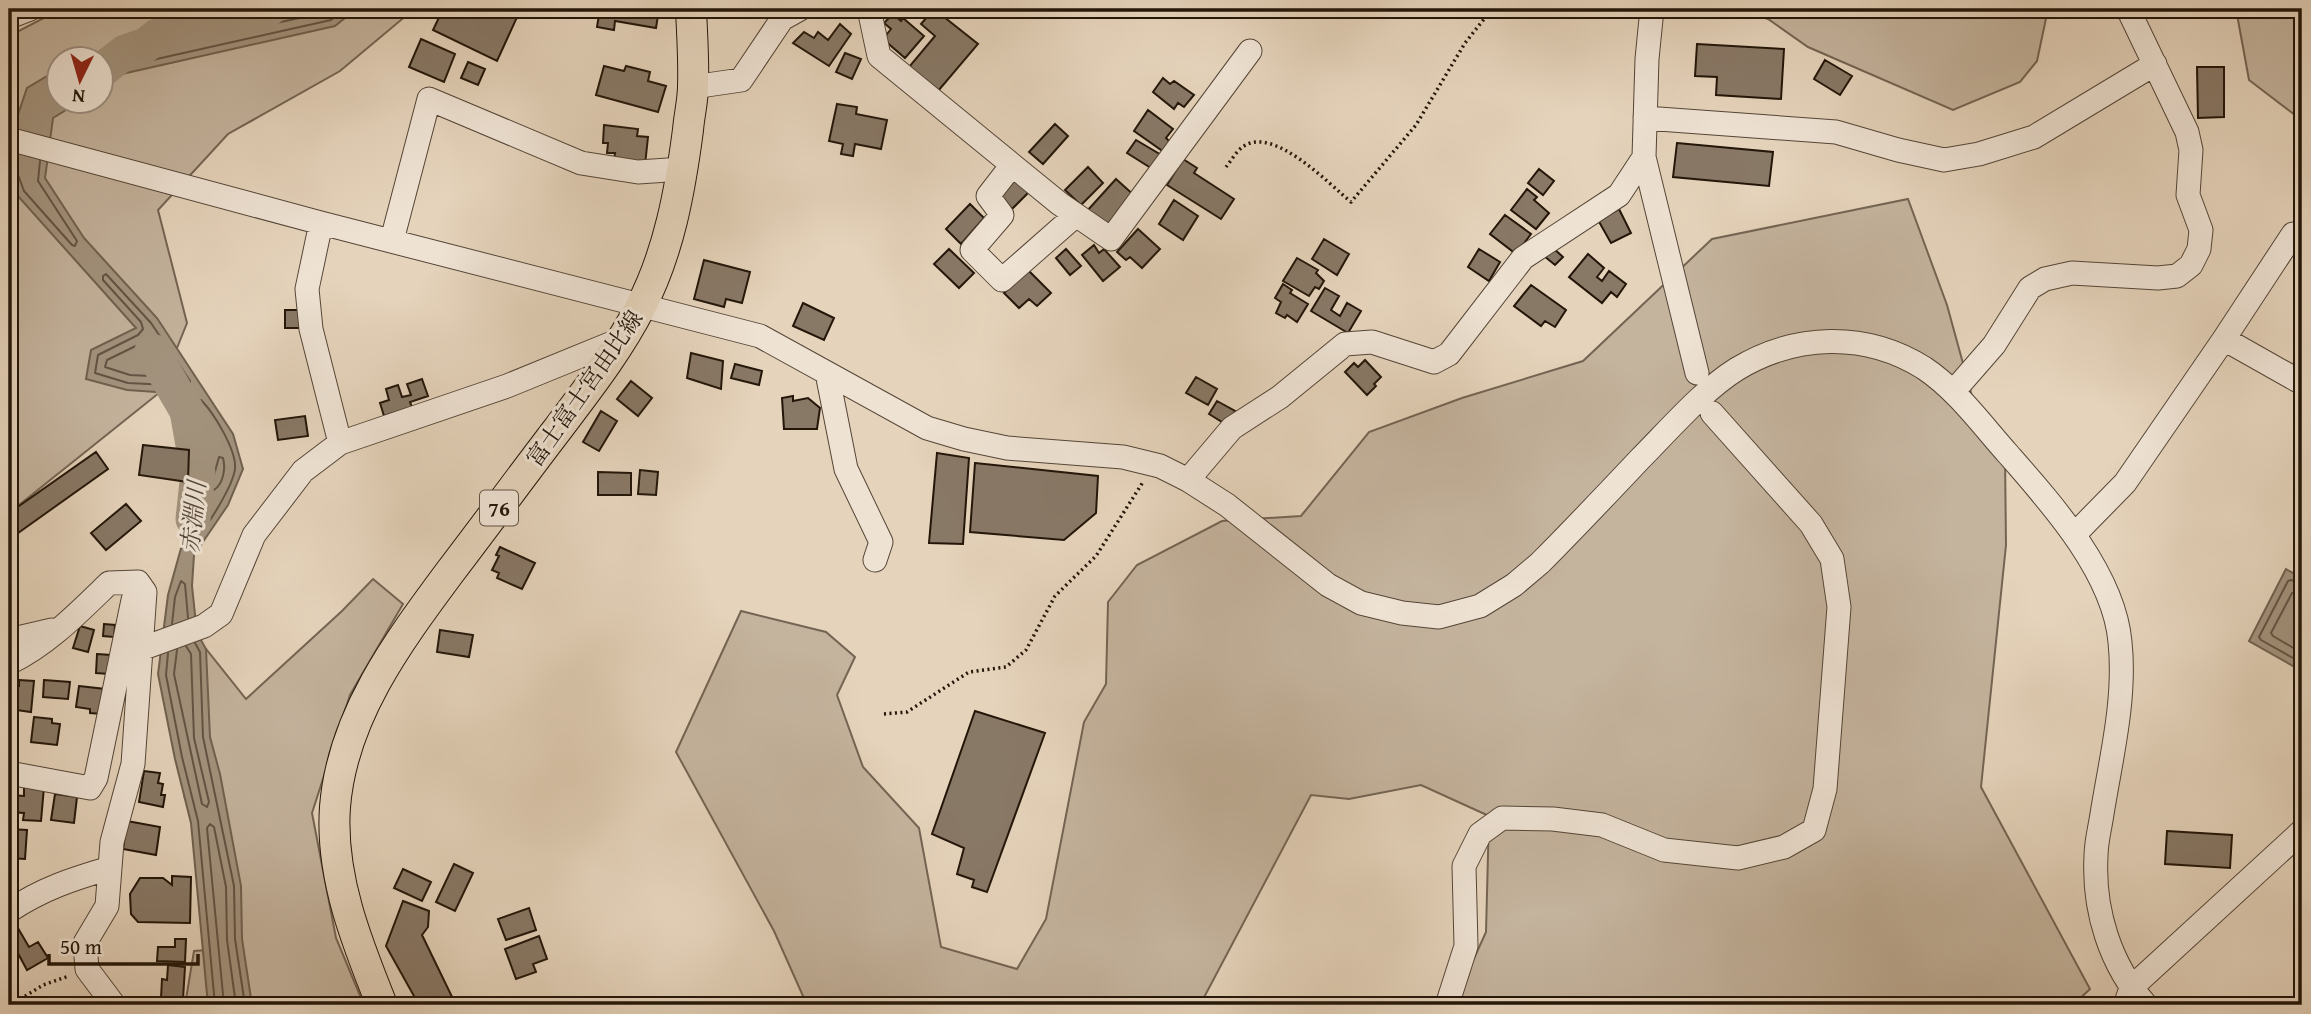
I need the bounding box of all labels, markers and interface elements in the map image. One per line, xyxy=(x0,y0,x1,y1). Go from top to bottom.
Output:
north arrow xyxy=(46,46,116,116)
text: N xyxy=(71,82,86,111)
street label: 富士富士宮由比線 xyxy=(518,303,650,473)
water label: 赤淵川 xyxy=(172,476,214,555)
road number: 76 xyxy=(480,490,518,526)
scale bar xyxy=(49,923,198,967)
text: 50 m xyxy=(60,931,102,962)

